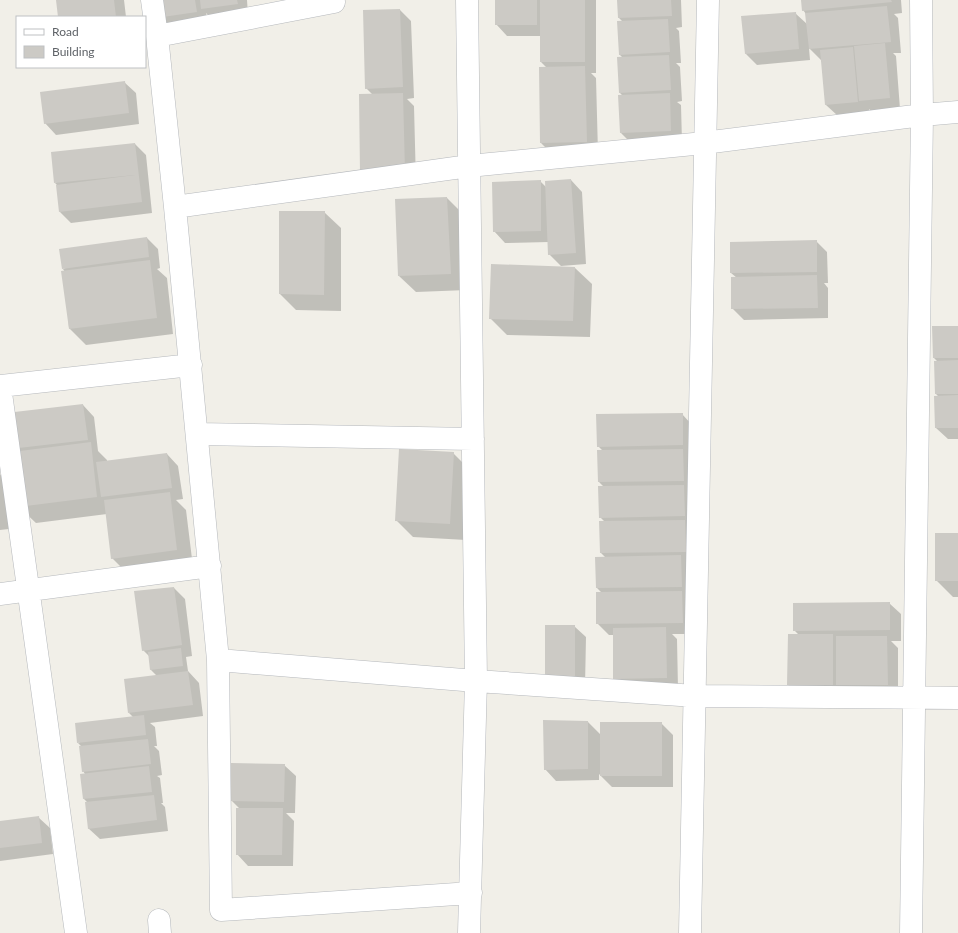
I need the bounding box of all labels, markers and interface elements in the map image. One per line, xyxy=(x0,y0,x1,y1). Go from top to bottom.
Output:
legend xyxy=(16,16,146,68)
text: Road xyxy=(52,24,79,39)
text: Building xyxy=(52,44,95,59)

